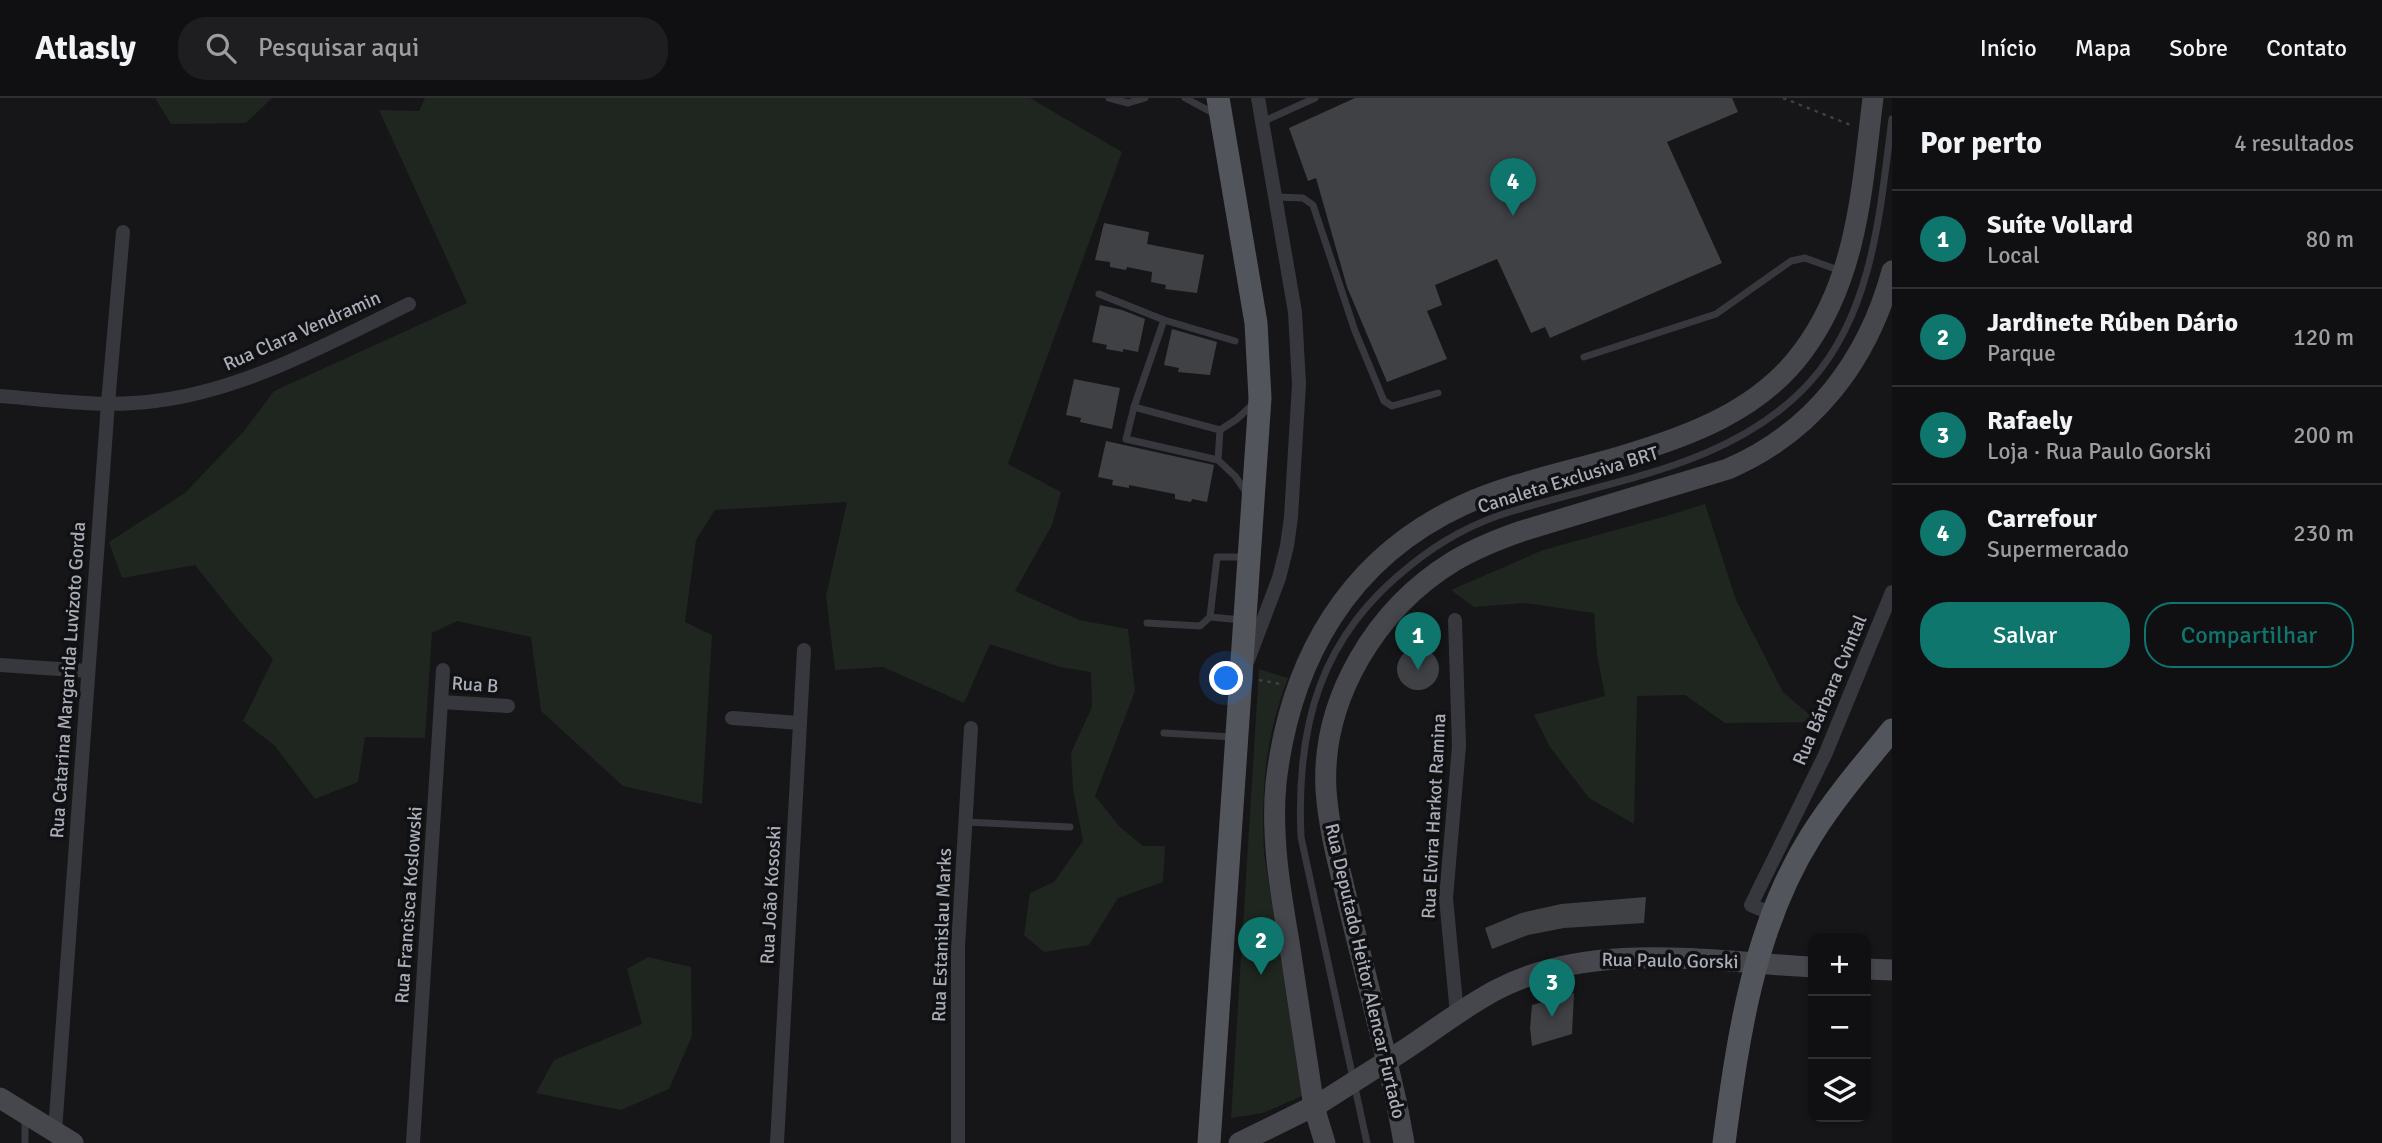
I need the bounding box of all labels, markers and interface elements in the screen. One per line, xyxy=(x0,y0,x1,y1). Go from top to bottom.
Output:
search box xyxy=(178,17,668,80)
text: Atlasly xyxy=(35,28,136,69)
icon: search xyxy=(202,29,240,67)
text: Pesquisar aqui xyxy=(258,32,419,64)
text: Início xyxy=(1980,33,2037,63)
text: Mapa xyxy=(2075,33,2131,63)
text: Sobre xyxy=(2169,33,2228,63)
text: Contato xyxy=(2266,33,2347,63)
text: Por perto xyxy=(1920,125,2042,162)
text: 4 resultados xyxy=(2234,129,2354,158)
pin: 4 xyxy=(1490,158,1536,216)
text: Suíte Vollard xyxy=(1987,209,2133,241)
text: 1 xyxy=(1937,225,1949,254)
text: 80 m xyxy=(2306,225,2354,254)
text: Local xyxy=(1987,241,2040,270)
street label: Rua Clara Vendramin xyxy=(220,286,384,376)
text: Jardinete Rúben Dário xyxy=(1987,307,2238,339)
text: 2 xyxy=(1937,323,1949,352)
text: 120 m xyxy=(2293,323,2354,352)
text: Parque xyxy=(1987,339,2056,368)
text: Rafaely xyxy=(1987,405,2072,437)
text: 3 xyxy=(1937,421,1949,450)
text: 200 m xyxy=(2293,421,2354,450)
text: Loja · Rua Paulo Gorski xyxy=(1987,437,2211,466)
street label: Canaleta Exclusiva BRT xyxy=(1475,441,1662,519)
text: Carrefour xyxy=(1987,503,2097,535)
text: 4 xyxy=(1937,519,1949,548)
text: 230 m xyxy=(2293,519,2354,548)
street label: Rua Catarina Margarida Luvizoto Gorda xyxy=(45,521,91,839)
text: Supermercado xyxy=(1987,535,2129,564)
button: Salvar xyxy=(1920,602,2130,668)
button: Compartilhar xyxy=(2144,602,2354,668)
street label: Rua Bárbara Cvintal xyxy=(1788,611,1872,769)
pin: 1 xyxy=(1395,612,1441,670)
your location xyxy=(1209,661,1243,695)
street label: Rua B xyxy=(451,671,499,699)
street label: Rua Elvira Harkot Ramina xyxy=(1417,713,1451,919)
street label: Rua Francisca Koslowski xyxy=(390,806,428,1004)
street label: Rua Deputado Heitor Alencar Furtado xyxy=(1319,821,1411,1121)
street label: Rua João Kososki xyxy=(755,825,787,965)
street label: Rua Estanislau Marks xyxy=(927,848,957,1022)
pin: 2 xyxy=(1238,917,1284,975)
map controls xyxy=(1808,933,1871,1122)
button: + xyxy=(1808,933,1871,996)
street label: Rua Paulo Gorski xyxy=(1601,948,1739,974)
pin: 3 xyxy=(1529,959,1575,1017)
button: − xyxy=(1808,996,1871,1059)
button: layers xyxy=(1808,1059,1871,1122)

